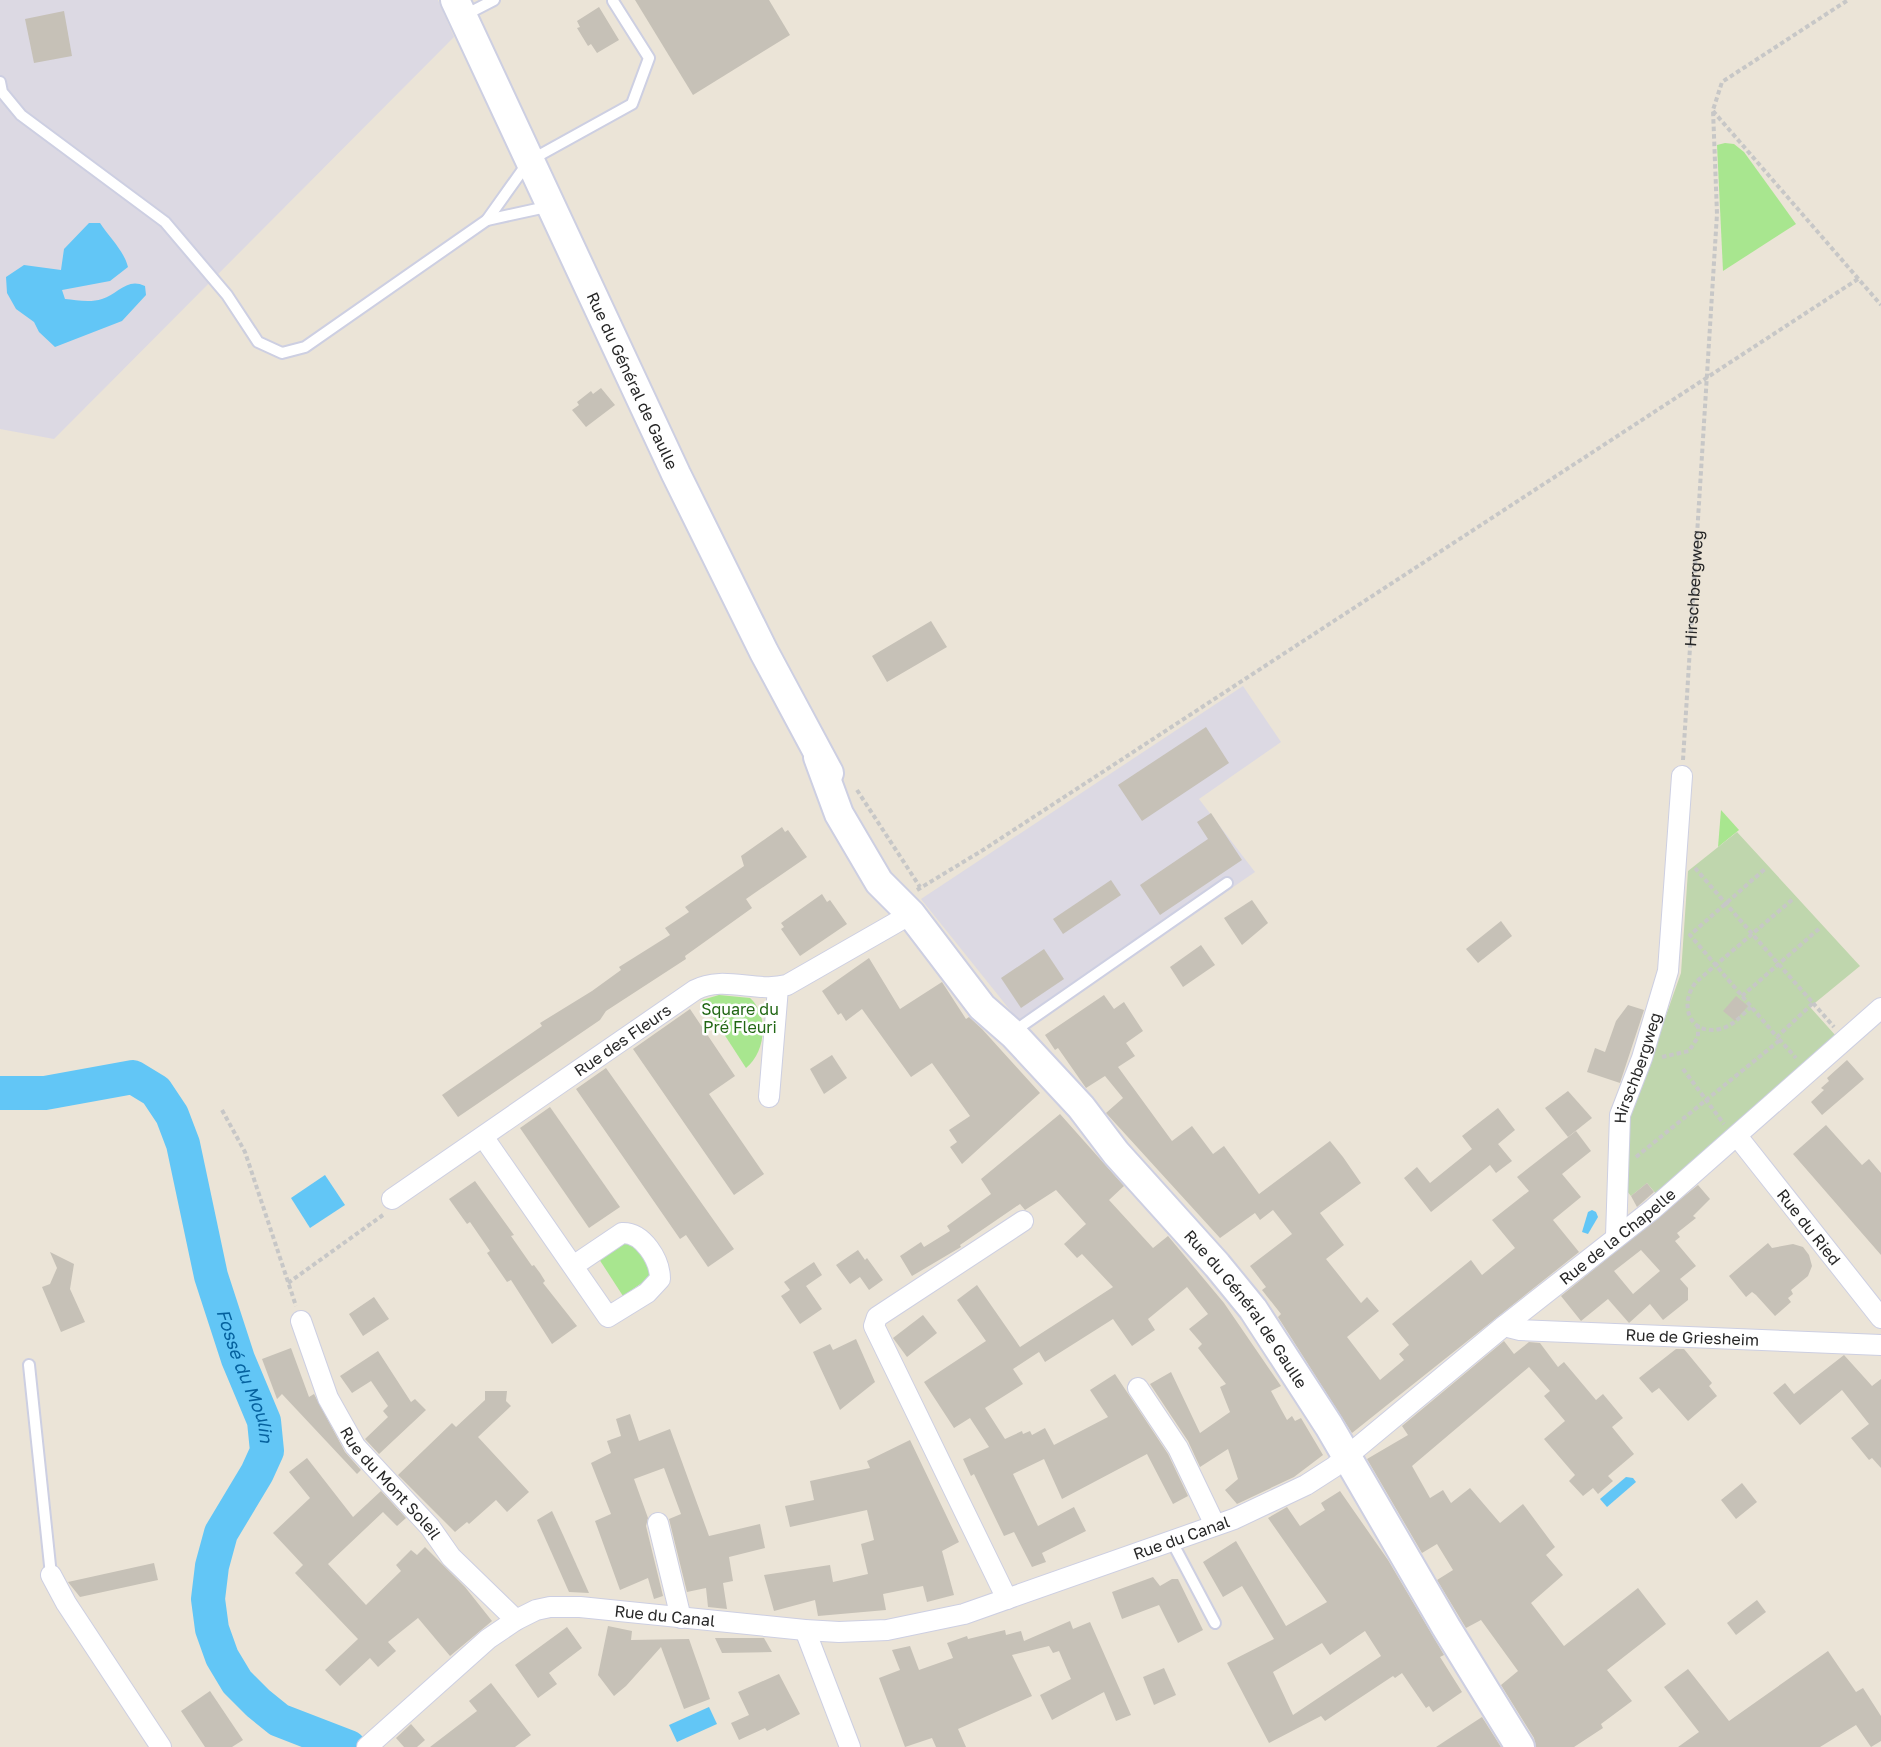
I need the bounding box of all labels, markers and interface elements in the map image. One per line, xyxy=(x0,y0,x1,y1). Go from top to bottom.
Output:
street label: Rue du Général de Gaulle xyxy=(583,289,682,473)
street label: Hirschbergweg xyxy=(1680,529,1707,647)
park label: Square du Pré Fleuri xyxy=(701,999,779,1037)
street label: Rue des Fleurs xyxy=(570,1000,675,1080)
street label: Hirschbergweg xyxy=(1610,1010,1665,1124)
street label: Rue de la Chapelle xyxy=(1555,1184,1679,1289)
street label: Rue du Ried xyxy=(1773,1185,1845,1269)
street label: Rue du Général de Gaulle xyxy=(1180,1225,1312,1392)
water label: Fossé du Moulin xyxy=(212,1306,278,1444)
street label: Rue de Griesheim xyxy=(1625,1324,1760,1350)
street label: Rue du Mont Soleil xyxy=(336,1423,446,1543)
street label: Rue du Canal xyxy=(1130,1511,1232,1564)
street label: Rue du Canal xyxy=(614,1601,716,1631)

